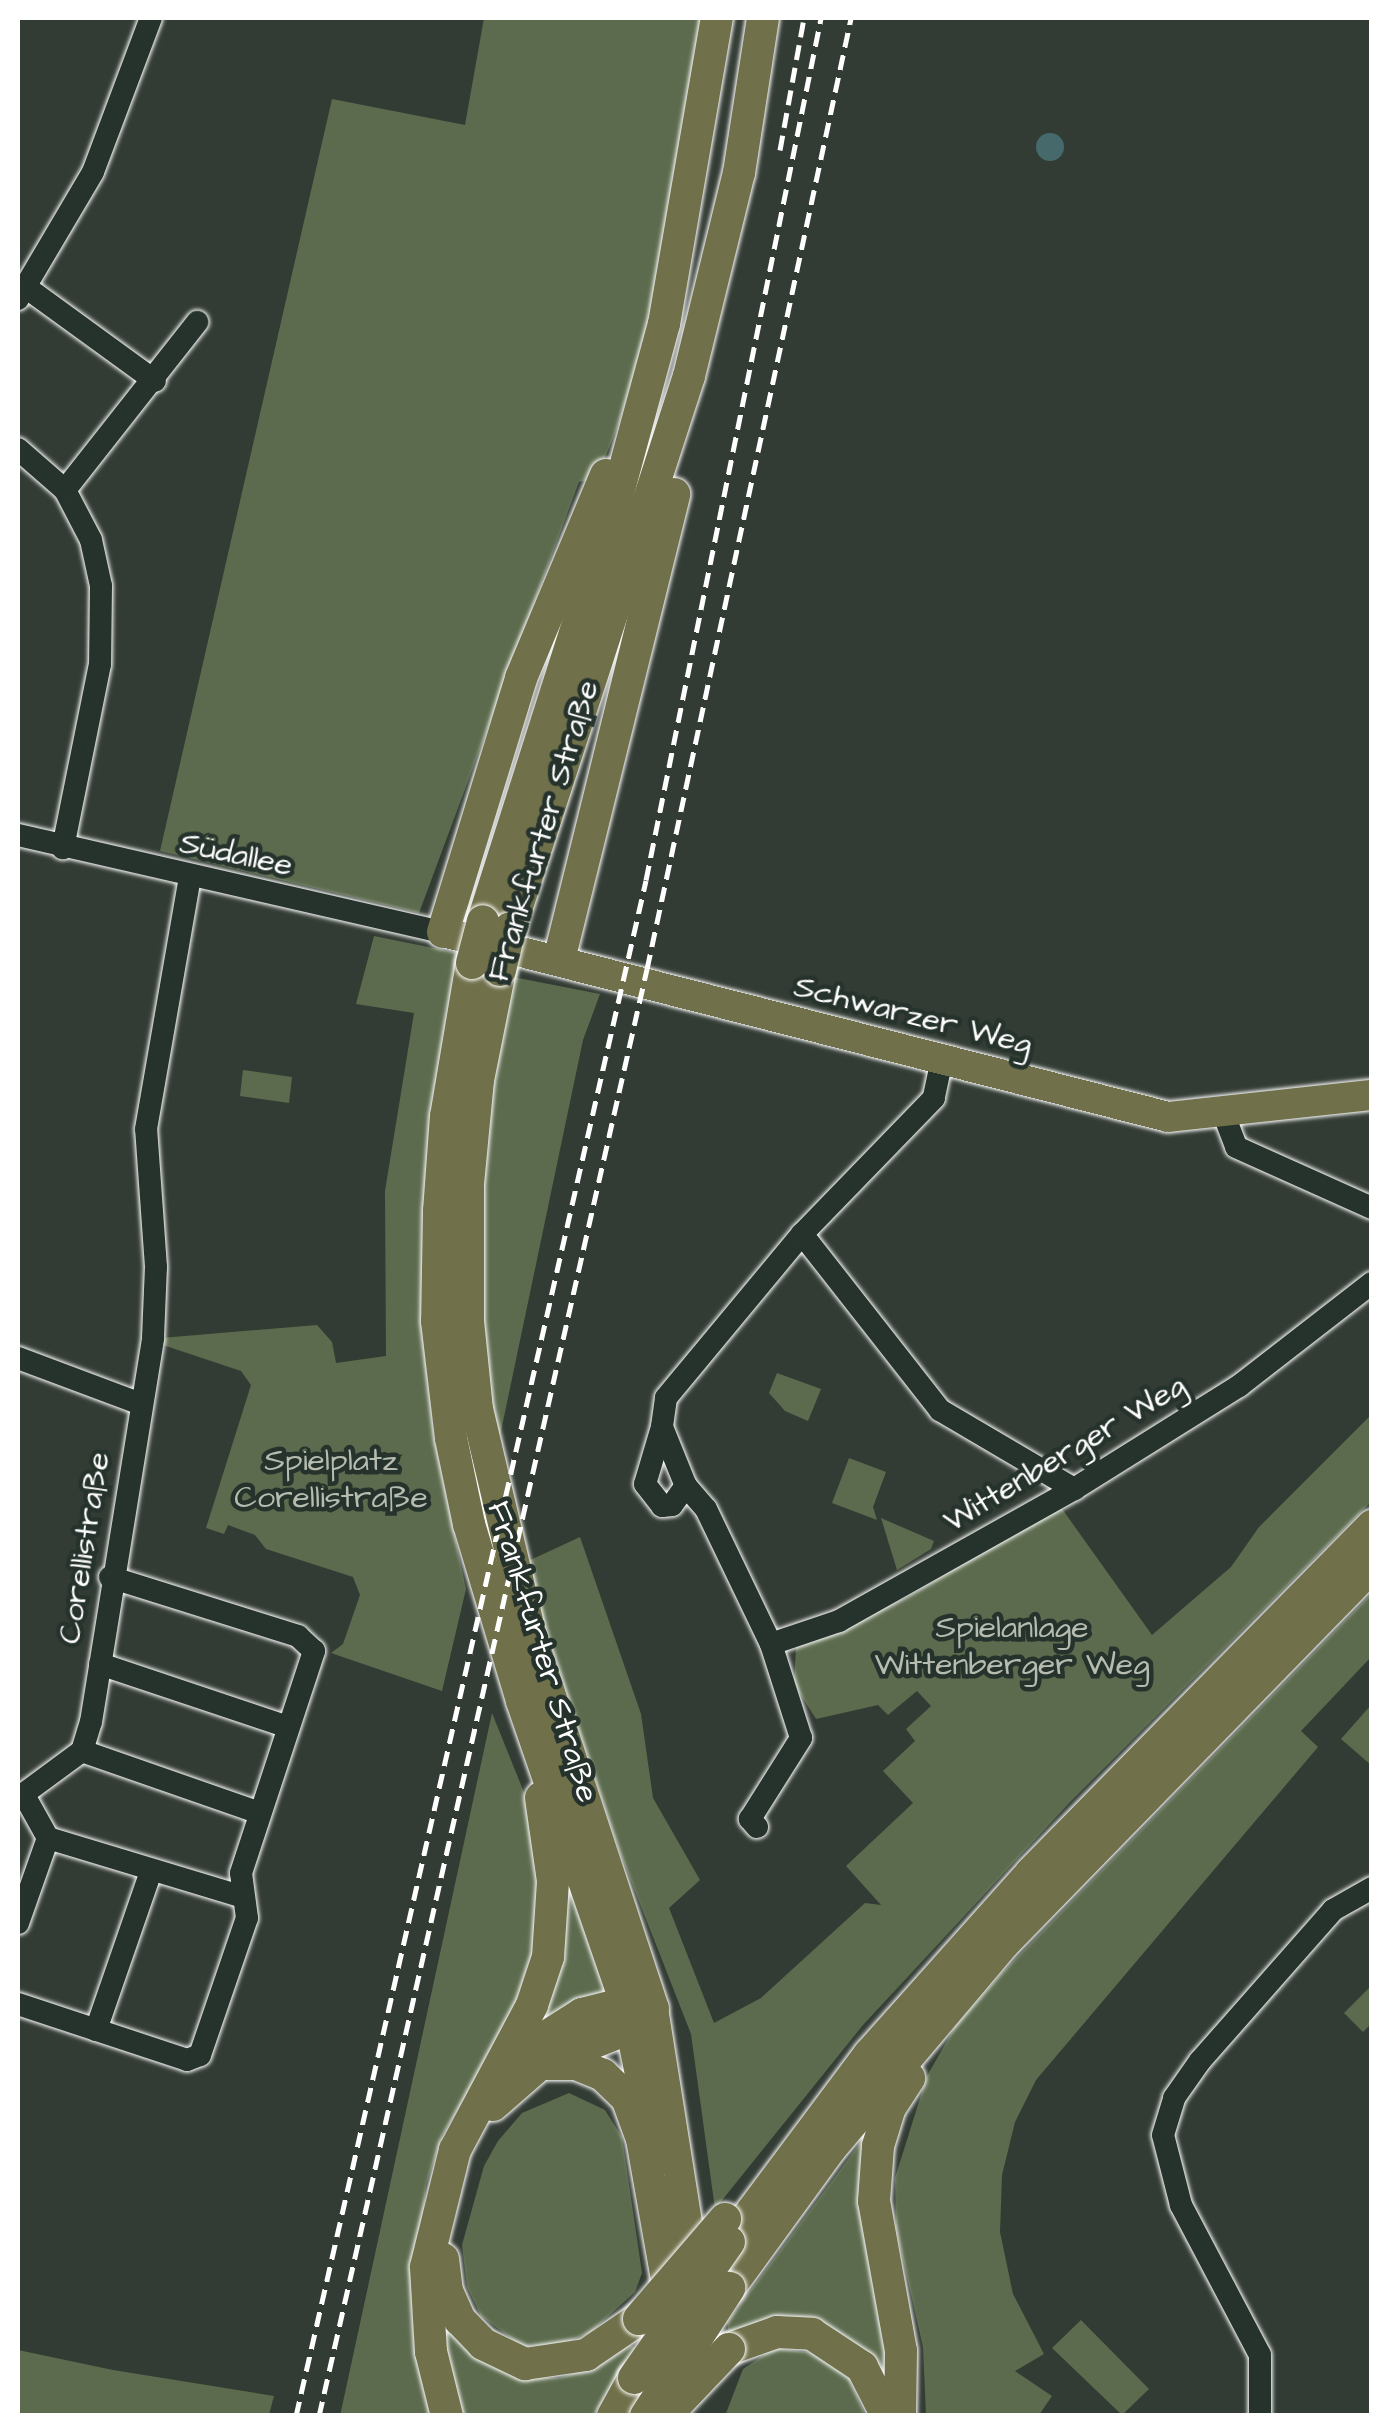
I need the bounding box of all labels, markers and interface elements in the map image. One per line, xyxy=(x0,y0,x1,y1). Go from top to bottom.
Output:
street label: Frankfurter Straße xyxy=(480,676,608,986)
street label: Südallee xyxy=(176,824,296,886)
street label: Schwarzer Weg xyxy=(790,968,1036,1064)
street label: Wittenberger Weg xyxy=(937,1367,1193,1541)
park label: Spielplatz Corellistraße xyxy=(234,1443,428,1518)
street label: Corellistraße xyxy=(51,1449,119,1647)
street label: Frankfurter Straße xyxy=(478,1497,606,1807)
park label: Spielanlage Wittenberger Weg xyxy=(874,1610,1150,1685)

